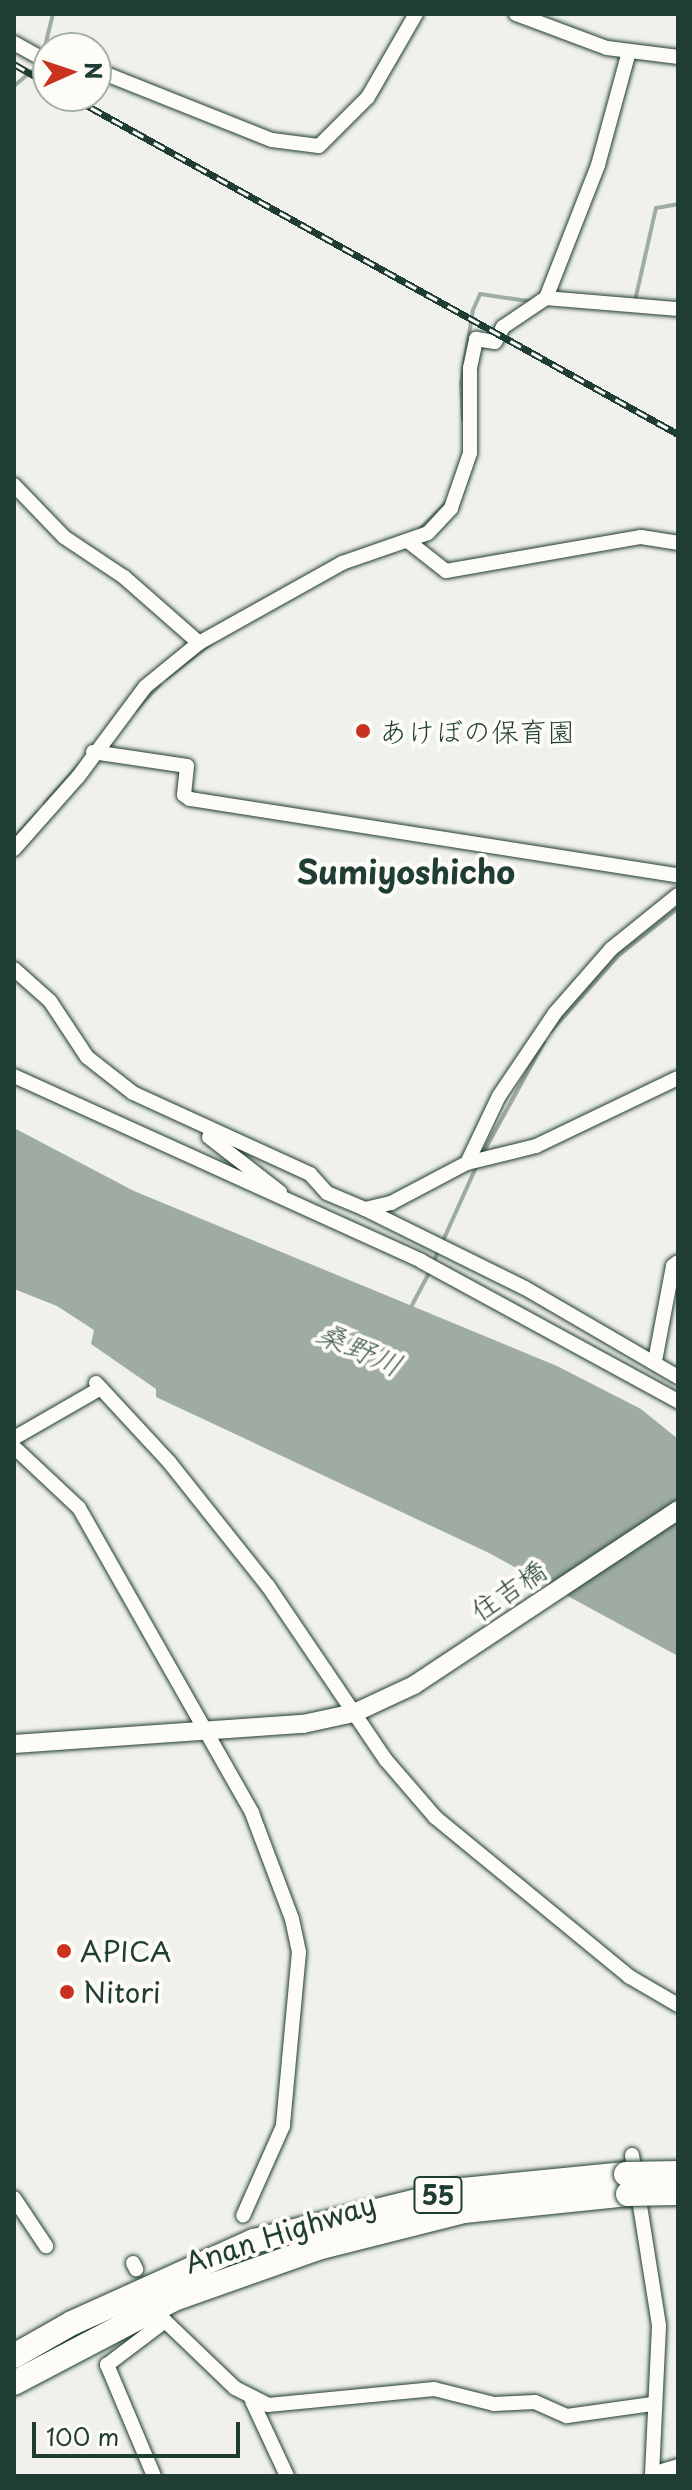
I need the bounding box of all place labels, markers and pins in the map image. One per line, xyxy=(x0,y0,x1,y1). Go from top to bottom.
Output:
place label: あけぼの保育園 xyxy=(379,714,575,748)
marker: あけぼの保育園 xyxy=(354,722,372,740)
place label: APICA xyxy=(80,1934,171,1968)
marker: APICA xyxy=(55,1942,73,1960)
place label: Nitori xyxy=(83,1975,161,2009)
marker: Nitori xyxy=(58,1983,76,2001)

